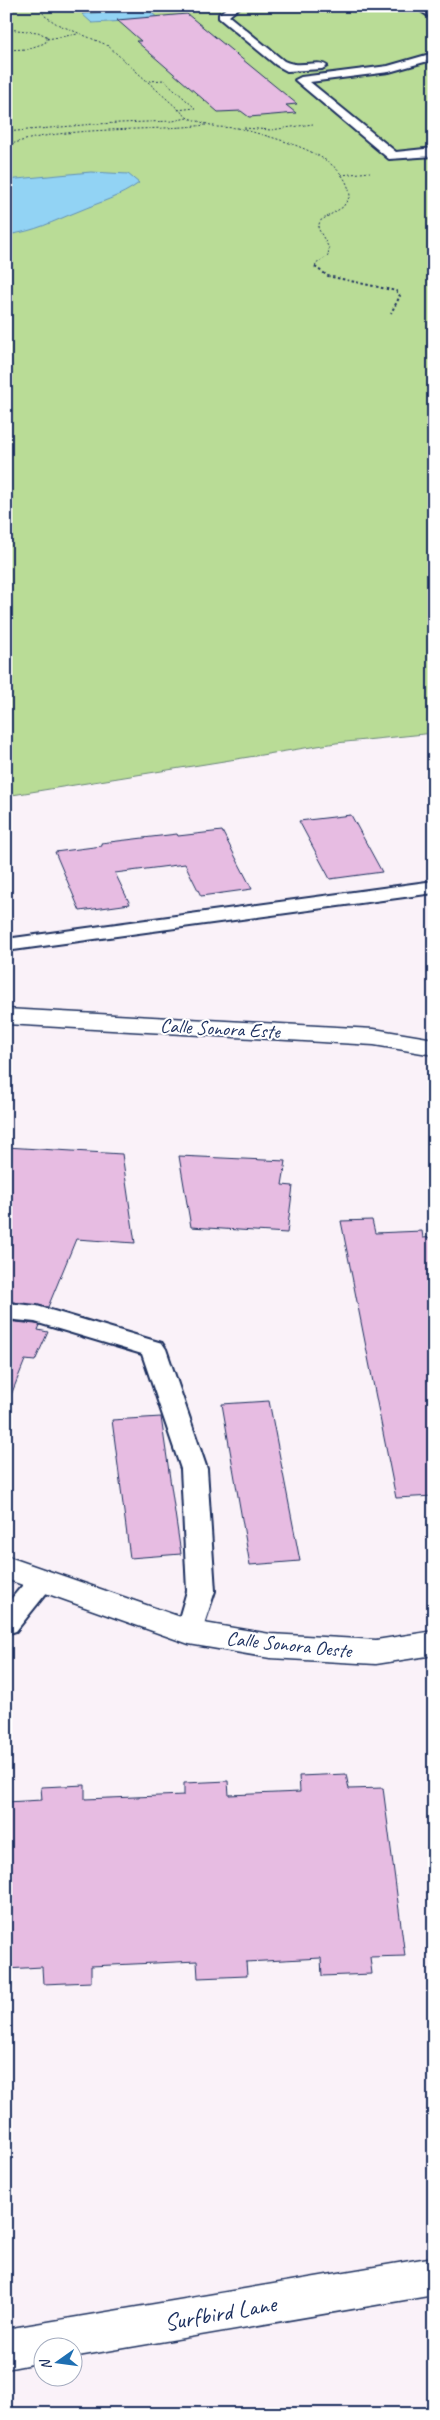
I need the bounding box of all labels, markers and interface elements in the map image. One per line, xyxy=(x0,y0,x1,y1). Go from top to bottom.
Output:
street label: Calle Sonora Este xyxy=(160,1013,282,1044)
street label: Calle Sonora Oeste xyxy=(225,1626,354,1664)
street label: Surfbird Lane xyxy=(162,2288,280,2338)
north arrow xyxy=(32,2338,82,2388)
text: N xyxy=(36,2357,55,2371)

